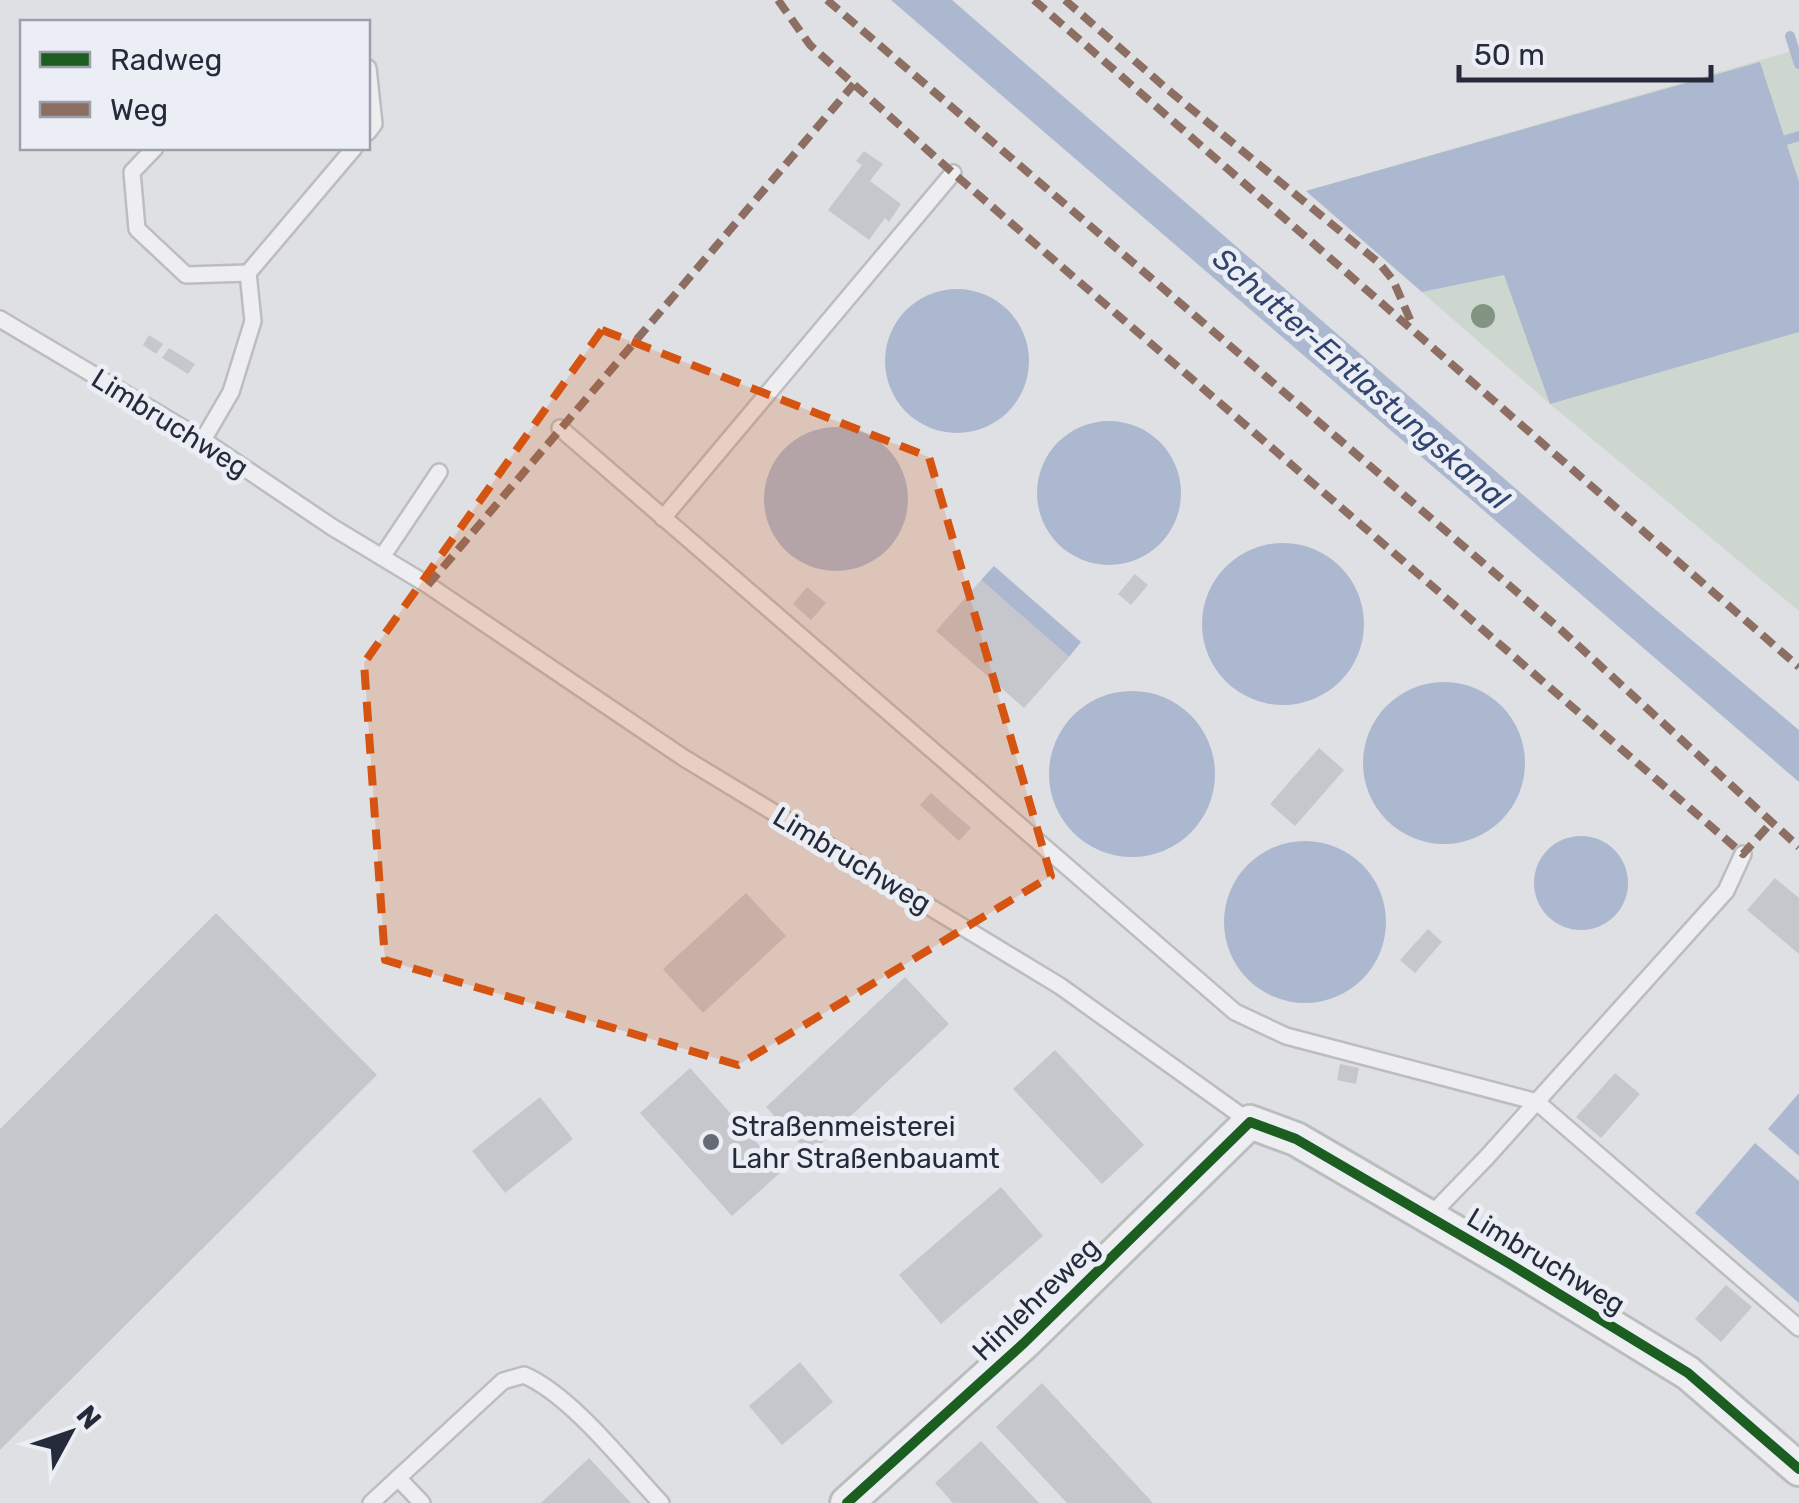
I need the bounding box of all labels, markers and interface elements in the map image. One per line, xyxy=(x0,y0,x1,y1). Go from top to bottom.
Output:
legend xyxy=(20,20,370,150)
scale bar xyxy=(1459,20,1712,82)
text: 50 m xyxy=(1474,37,1545,73)
text: Radweg xyxy=(110,42,222,78)
text: Weg xyxy=(110,92,168,128)
water label: Schutter-Entlastungskanal xyxy=(1206,241,1517,518)
street label: Limbruchweg xyxy=(86,362,254,484)
street label: Limbruchweg xyxy=(767,800,937,920)
place label: Straßenmeisterei Lahr Straßenbauamt xyxy=(731,1110,1000,1175)
marker: Straßenmeisterei Lahr Straßenbauamt xyxy=(700,1131,722,1153)
street label: Limbruchweg xyxy=(1461,1201,1631,1321)
street label: Hinlehreweg xyxy=(966,1230,1106,1368)
north arrow xyxy=(20,1383,120,1483)
text: N xyxy=(70,1399,108,1436)

